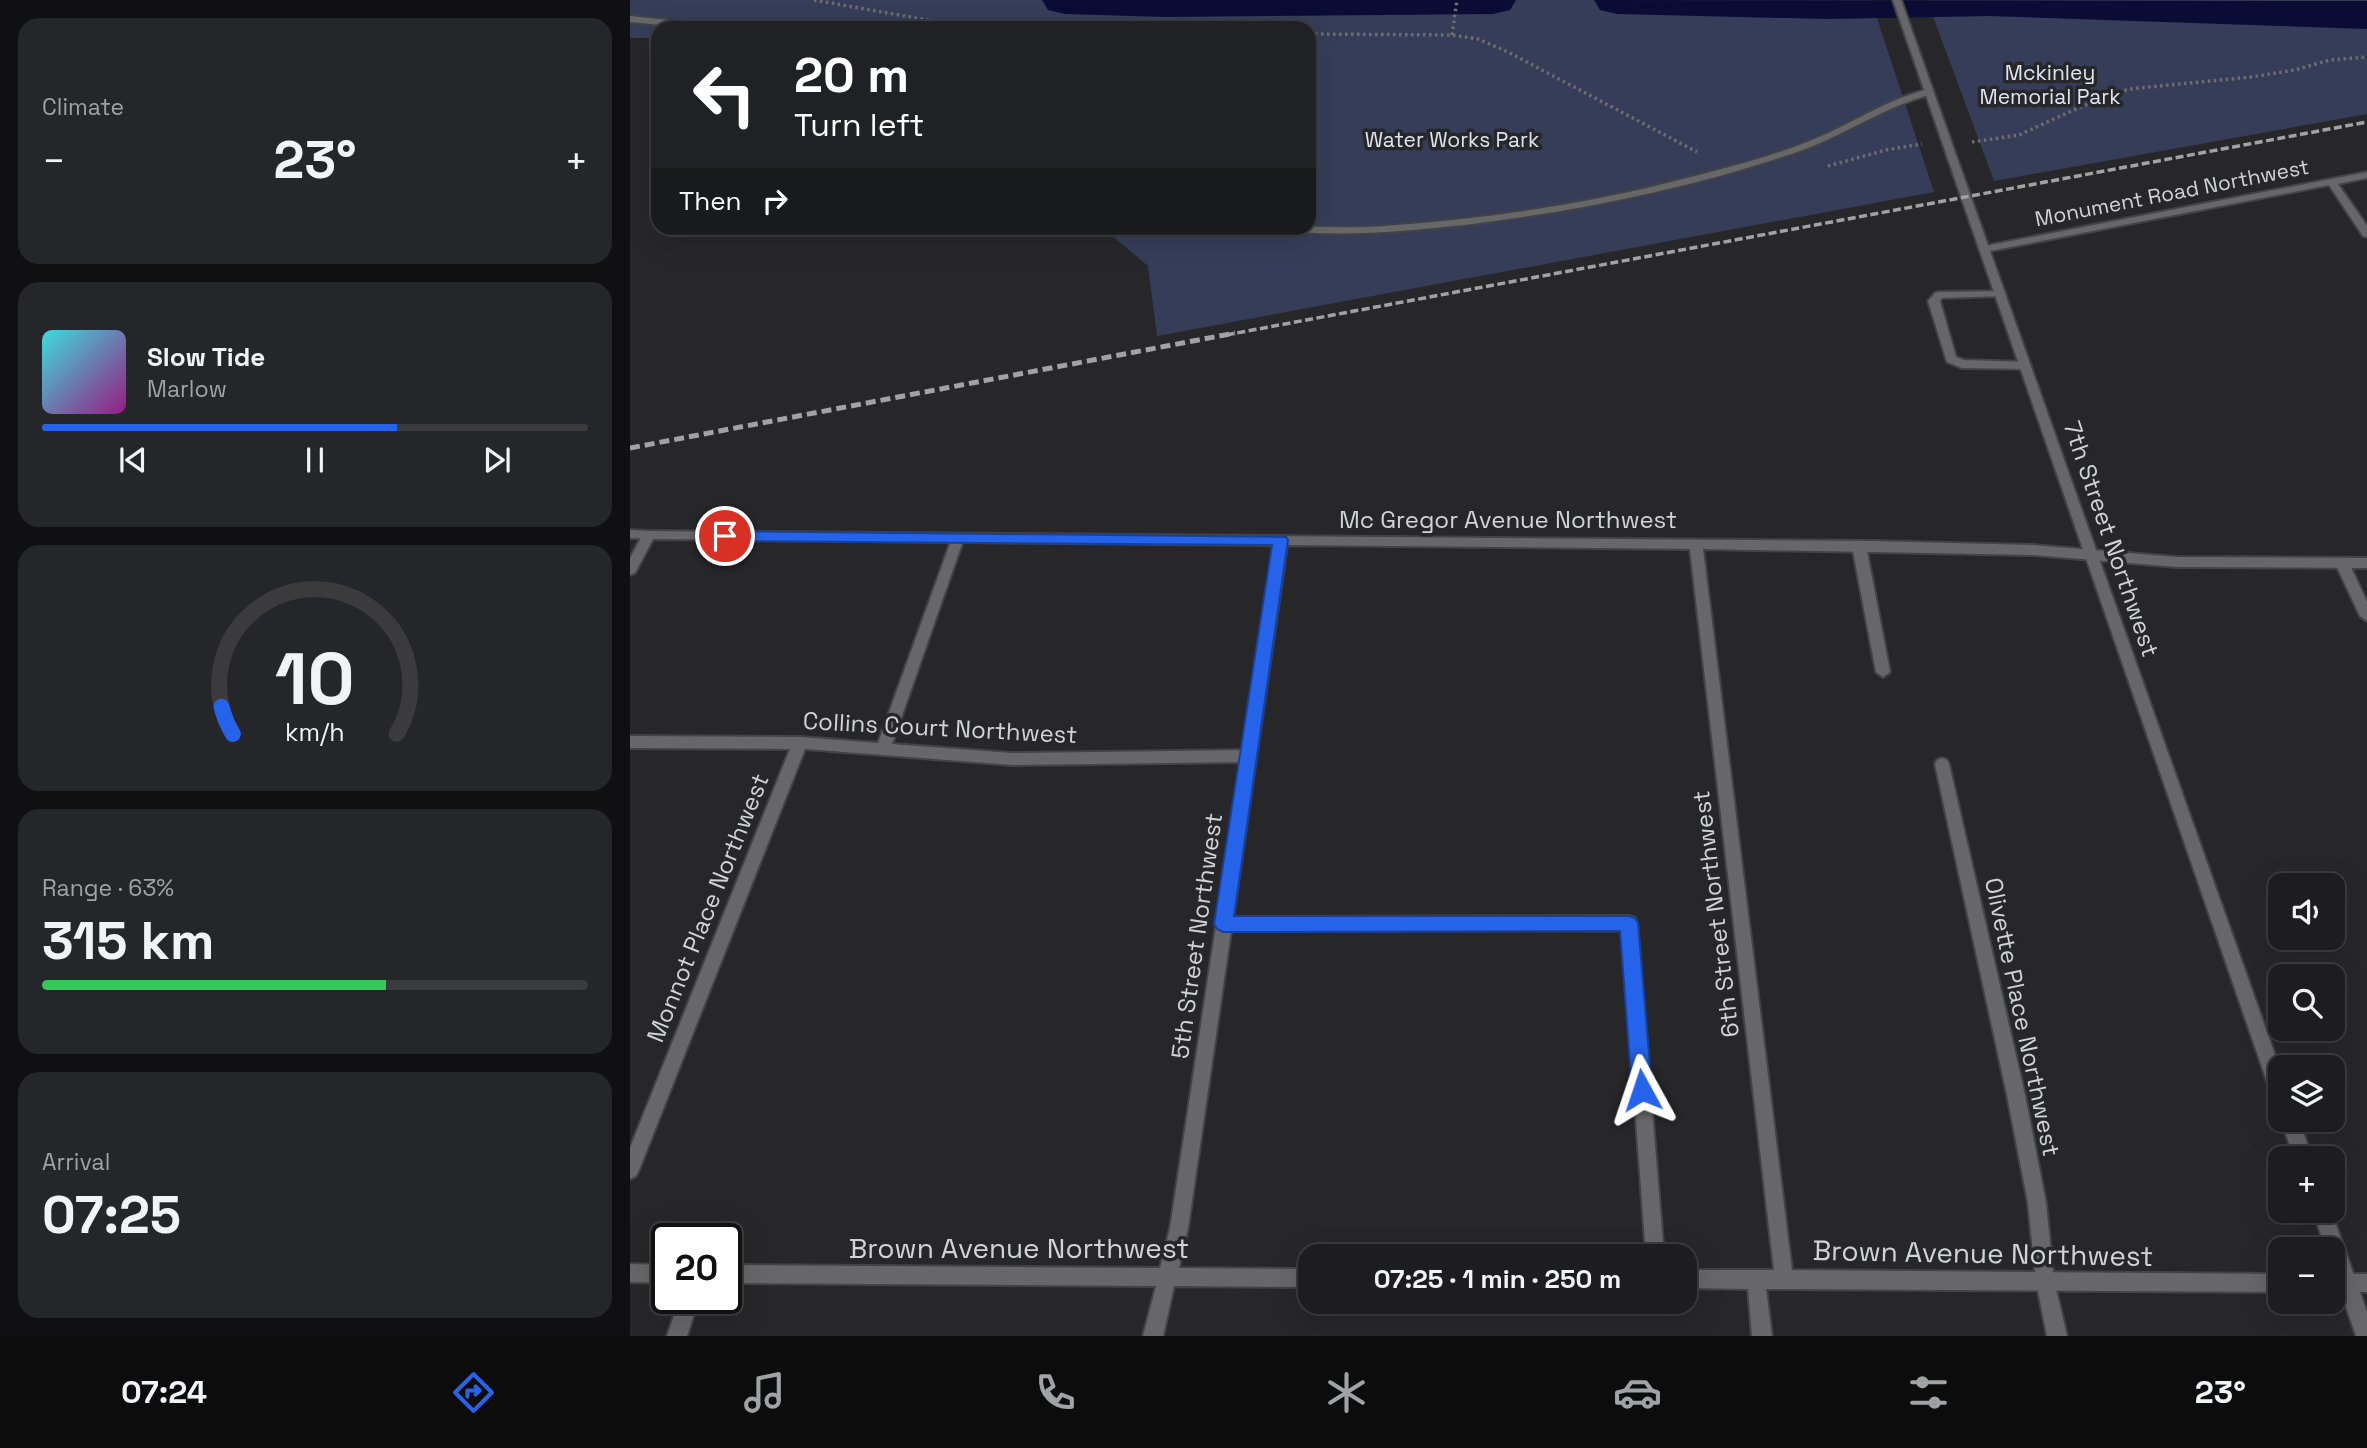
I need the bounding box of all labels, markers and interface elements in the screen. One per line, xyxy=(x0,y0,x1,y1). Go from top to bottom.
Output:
text: 20 m xyxy=(794,44,909,106)
icon: left xyxy=(679,49,770,140)
park label: Mckinley Memorial Park xyxy=(1980,59,2121,110)
text: Climate xyxy=(42,92,124,122)
text: Turn left xyxy=(794,105,924,145)
park label: Water Works Park xyxy=(1365,126,1539,153)
text: 23° xyxy=(274,127,357,193)
text: − xyxy=(42,137,66,185)
text: + xyxy=(564,137,588,185)
street label: Monument Road Northwest xyxy=(2033,153,2311,232)
icon: right xyxy=(756,182,794,220)
text: Then xyxy=(679,184,742,218)
text: Slow Tide xyxy=(147,340,265,374)
text: Marlow xyxy=(147,374,227,404)
street label: 7th Street Northwest xyxy=(2057,417,2166,661)
icon: previous xyxy=(114,441,152,479)
icon: pause xyxy=(296,441,334,479)
icon: next xyxy=(478,441,516,479)
street label: Mc Gregor Avenue Northwest xyxy=(1339,504,1677,535)
pin xyxy=(695,506,755,566)
icon: arrive xyxy=(706,517,744,555)
text: 10 xyxy=(275,632,355,725)
street label: Collins Court Northwest xyxy=(802,705,1078,750)
text: km/h xyxy=(285,716,345,748)
street label: Monnot Place Northwest xyxy=(639,769,776,1047)
street label: 6th Street Northwest xyxy=(1685,789,1746,1039)
street label: 5th Street Northwest xyxy=(1164,811,1229,1061)
text: Range · 63% xyxy=(42,873,174,903)
map controls xyxy=(2268,873,2345,1314)
button: sound xyxy=(2268,873,2345,950)
street label: Olivette Place Northwest xyxy=(1978,875,2067,1159)
text: 315 km xyxy=(42,908,214,974)
button: search xyxy=(2268,964,2345,1041)
position arrow xyxy=(1605,1053,1679,1127)
button: layers xyxy=(2268,1055,2345,1132)
button: + xyxy=(2268,1146,2345,1223)
text: Arrival xyxy=(42,1147,110,1177)
text: 07:25 xyxy=(42,1182,181,1248)
speed limit sign: 20 xyxy=(651,1223,742,1314)
street label: Brown Avenue Northwest xyxy=(849,1230,1189,1266)
street label: Brown Avenue Northwest xyxy=(1812,1232,2154,1274)
button: − xyxy=(2268,1237,2345,1314)
text: 07:25 · 1 min · 250 m xyxy=(1374,1262,1621,1296)
icon: directions xyxy=(449,1368,498,1417)
icon: music xyxy=(740,1368,789,1417)
icon: phone xyxy=(1031,1368,1080,1417)
icon: climate xyxy=(1322,1368,1371,1417)
icon: car xyxy=(1613,1368,1662,1417)
icon: filters xyxy=(1904,1368,1953,1417)
text: 07:24 xyxy=(121,1372,207,1412)
text: 23° xyxy=(2195,1372,2246,1412)

